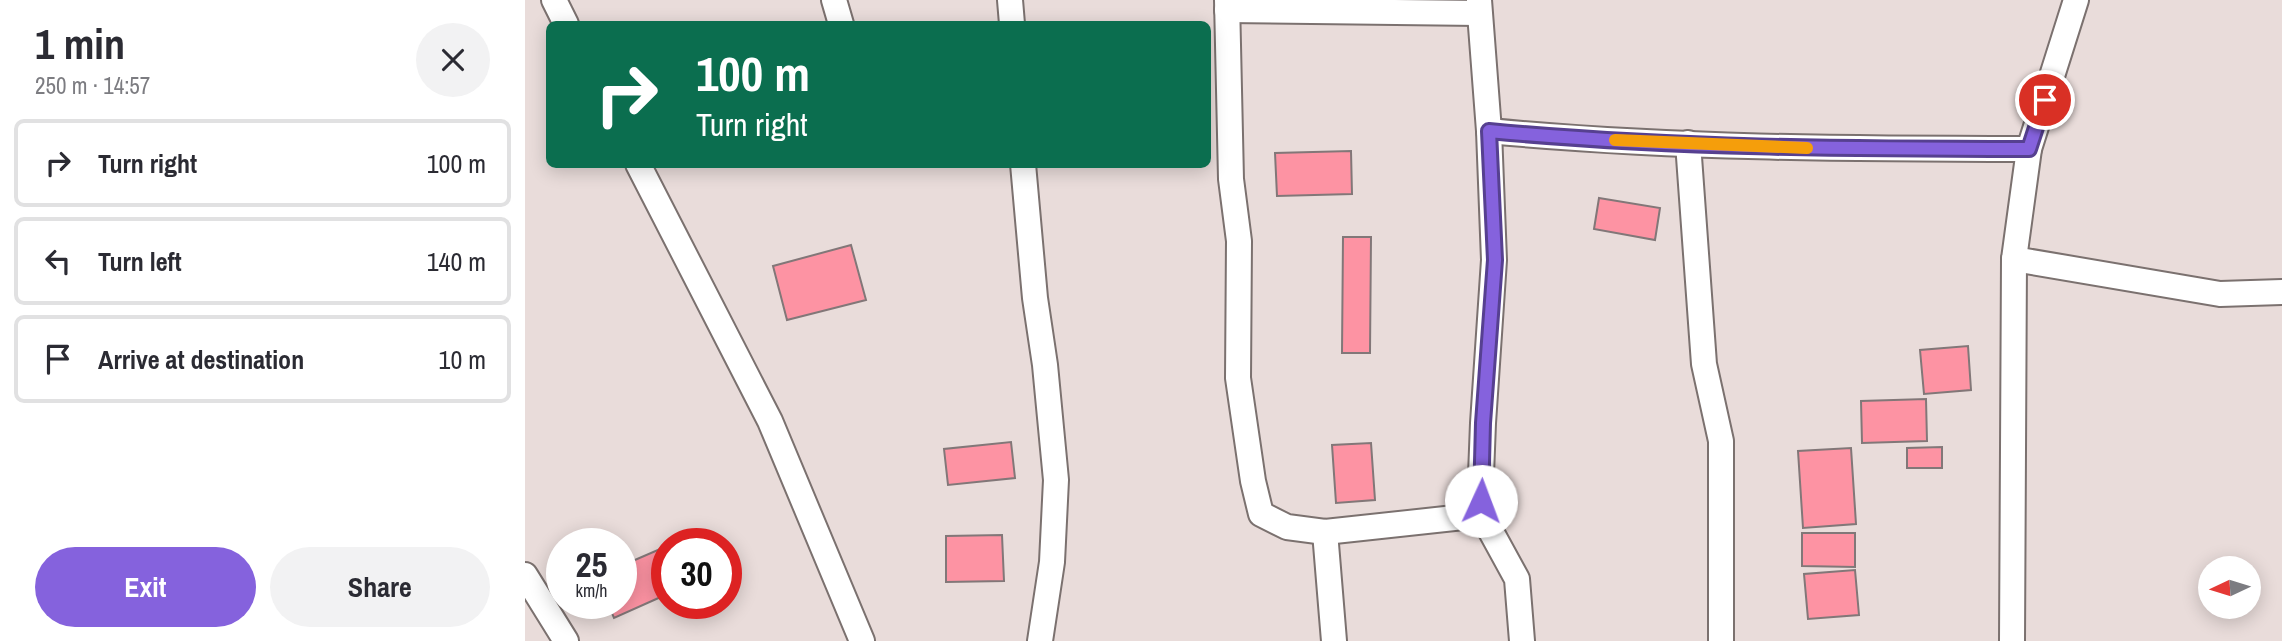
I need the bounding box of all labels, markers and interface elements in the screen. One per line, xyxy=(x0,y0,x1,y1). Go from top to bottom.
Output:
text: 1 min xyxy=(35,16,125,72)
button: close xyxy=(416,23,490,97)
text: 100 m xyxy=(696,40,810,106)
icon: right xyxy=(581,49,672,140)
text: 250 m · 14:57 xyxy=(35,70,150,101)
pin xyxy=(2015,70,2075,130)
icon: arrive xyxy=(2026,81,2064,119)
text: Turn right xyxy=(696,103,808,146)
icon: right xyxy=(39,144,77,182)
text: Turn right xyxy=(98,146,197,181)
text: 100 m xyxy=(427,146,486,181)
icon: left xyxy=(39,242,77,280)
text: Turn left xyxy=(98,244,182,279)
text: 140 m xyxy=(427,244,486,279)
icon: arrive xyxy=(39,340,77,378)
text: Arrive at destination xyxy=(98,342,304,377)
text: 10 m xyxy=(439,342,486,377)
position arrow xyxy=(1444,464,1518,538)
speed limit sign: 30 xyxy=(651,528,742,619)
text: 25 xyxy=(576,541,607,588)
button: Exit xyxy=(35,547,256,627)
button: Share xyxy=(270,547,490,627)
north arrow xyxy=(2198,556,2261,620)
map controls xyxy=(2198,556,2261,619)
text: km/h xyxy=(576,578,608,603)

